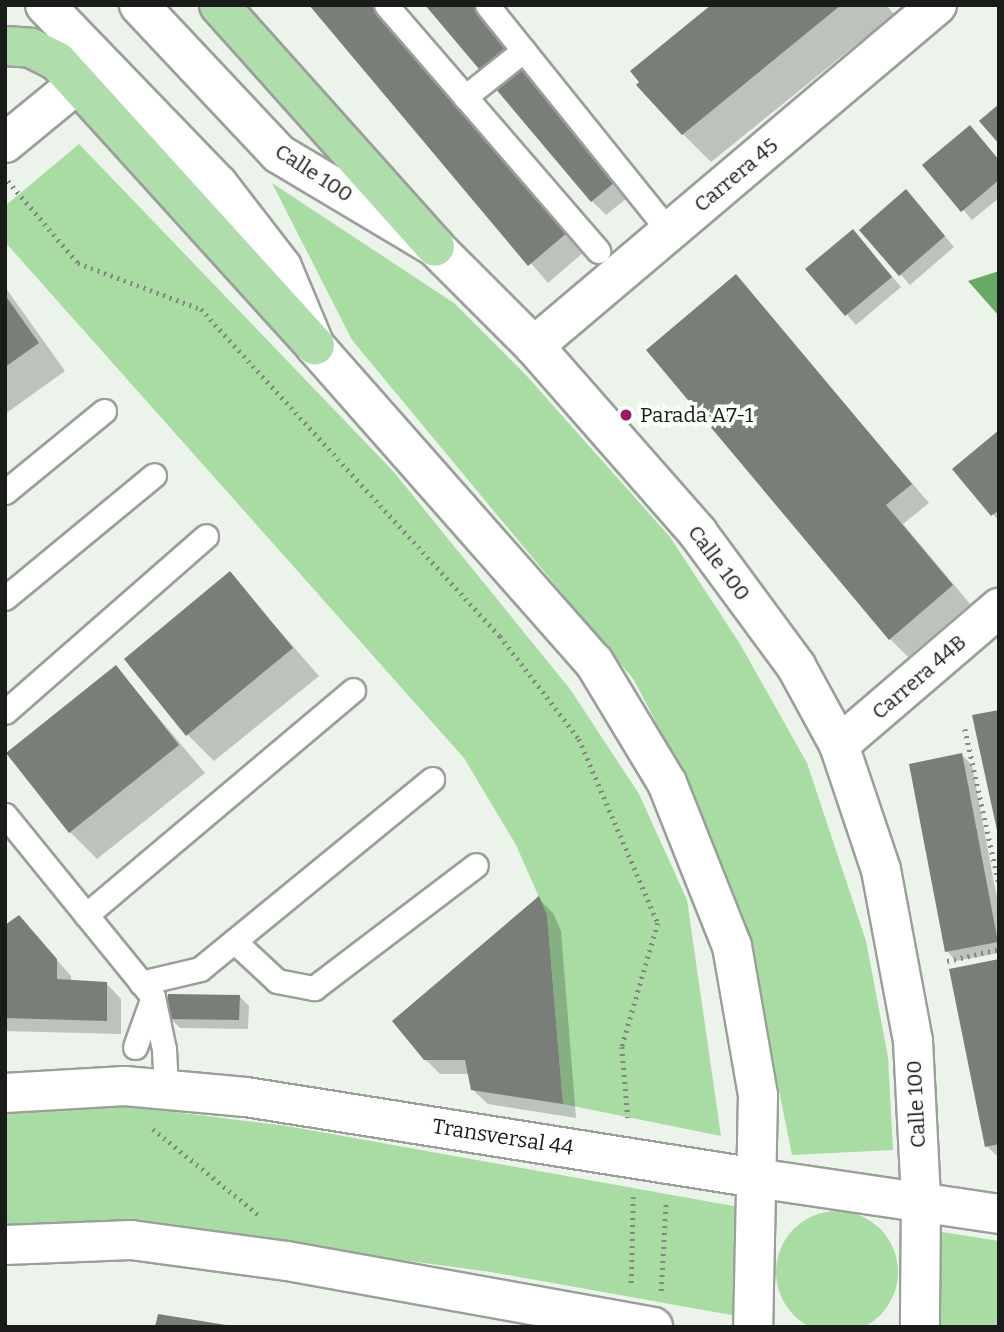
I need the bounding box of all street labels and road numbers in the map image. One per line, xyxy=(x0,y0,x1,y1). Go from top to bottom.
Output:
street label: Carrera 45 xyxy=(689,133,783,217)
street label: Calle 100 xyxy=(270,139,358,207)
street label: Calle 100 xyxy=(683,520,755,606)
street label: Carrera 44B xyxy=(867,629,971,725)
street label: Calle 100 xyxy=(901,1059,931,1149)
street label: Transversal 44 xyxy=(431,1113,575,1161)

